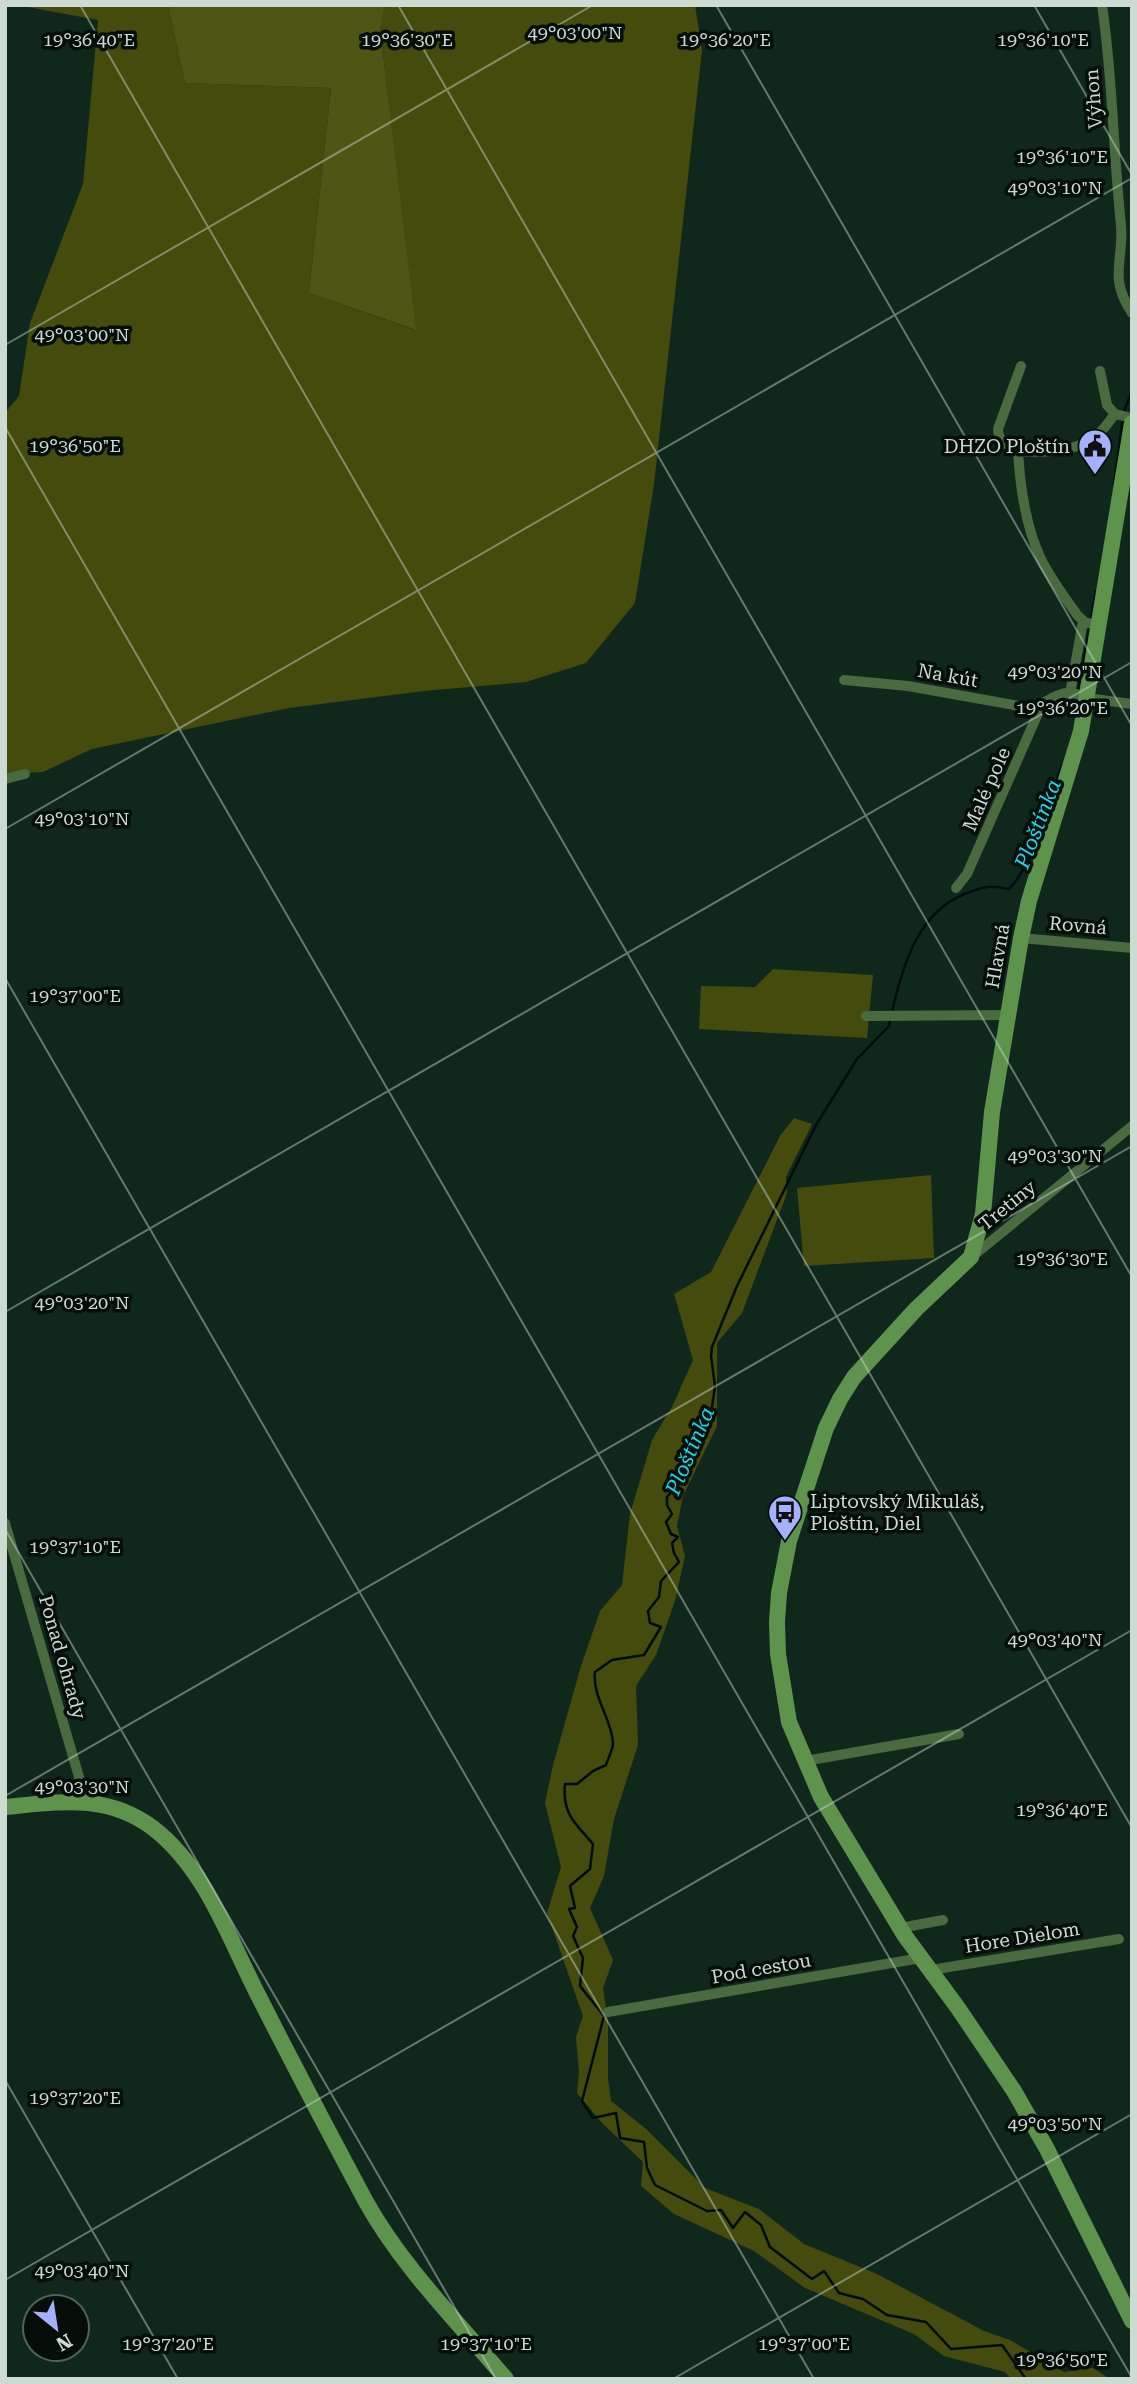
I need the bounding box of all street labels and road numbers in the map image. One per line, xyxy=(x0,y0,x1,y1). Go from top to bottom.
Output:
street label: Výhon xyxy=(1080,68,1107,130)
street label: Na kút xyxy=(916,659,980,692)
street label: Malé pole xyxy=(958,744,1015,835)
street label: Rovná xyxy=(1048,912,1108,940)
street label: Hlavná xyxy=(981,921,1015,990)
street label: Tretiny xyxy=(974,1175,1041,1235)
street label: Ponad ohrady xyxy=(34,1592,91,1723)
street label: Hore Dielom xyxy=(963,1917,1081,1958)
street label: Pod cestou xyxy=(709,1948,813,1989)

